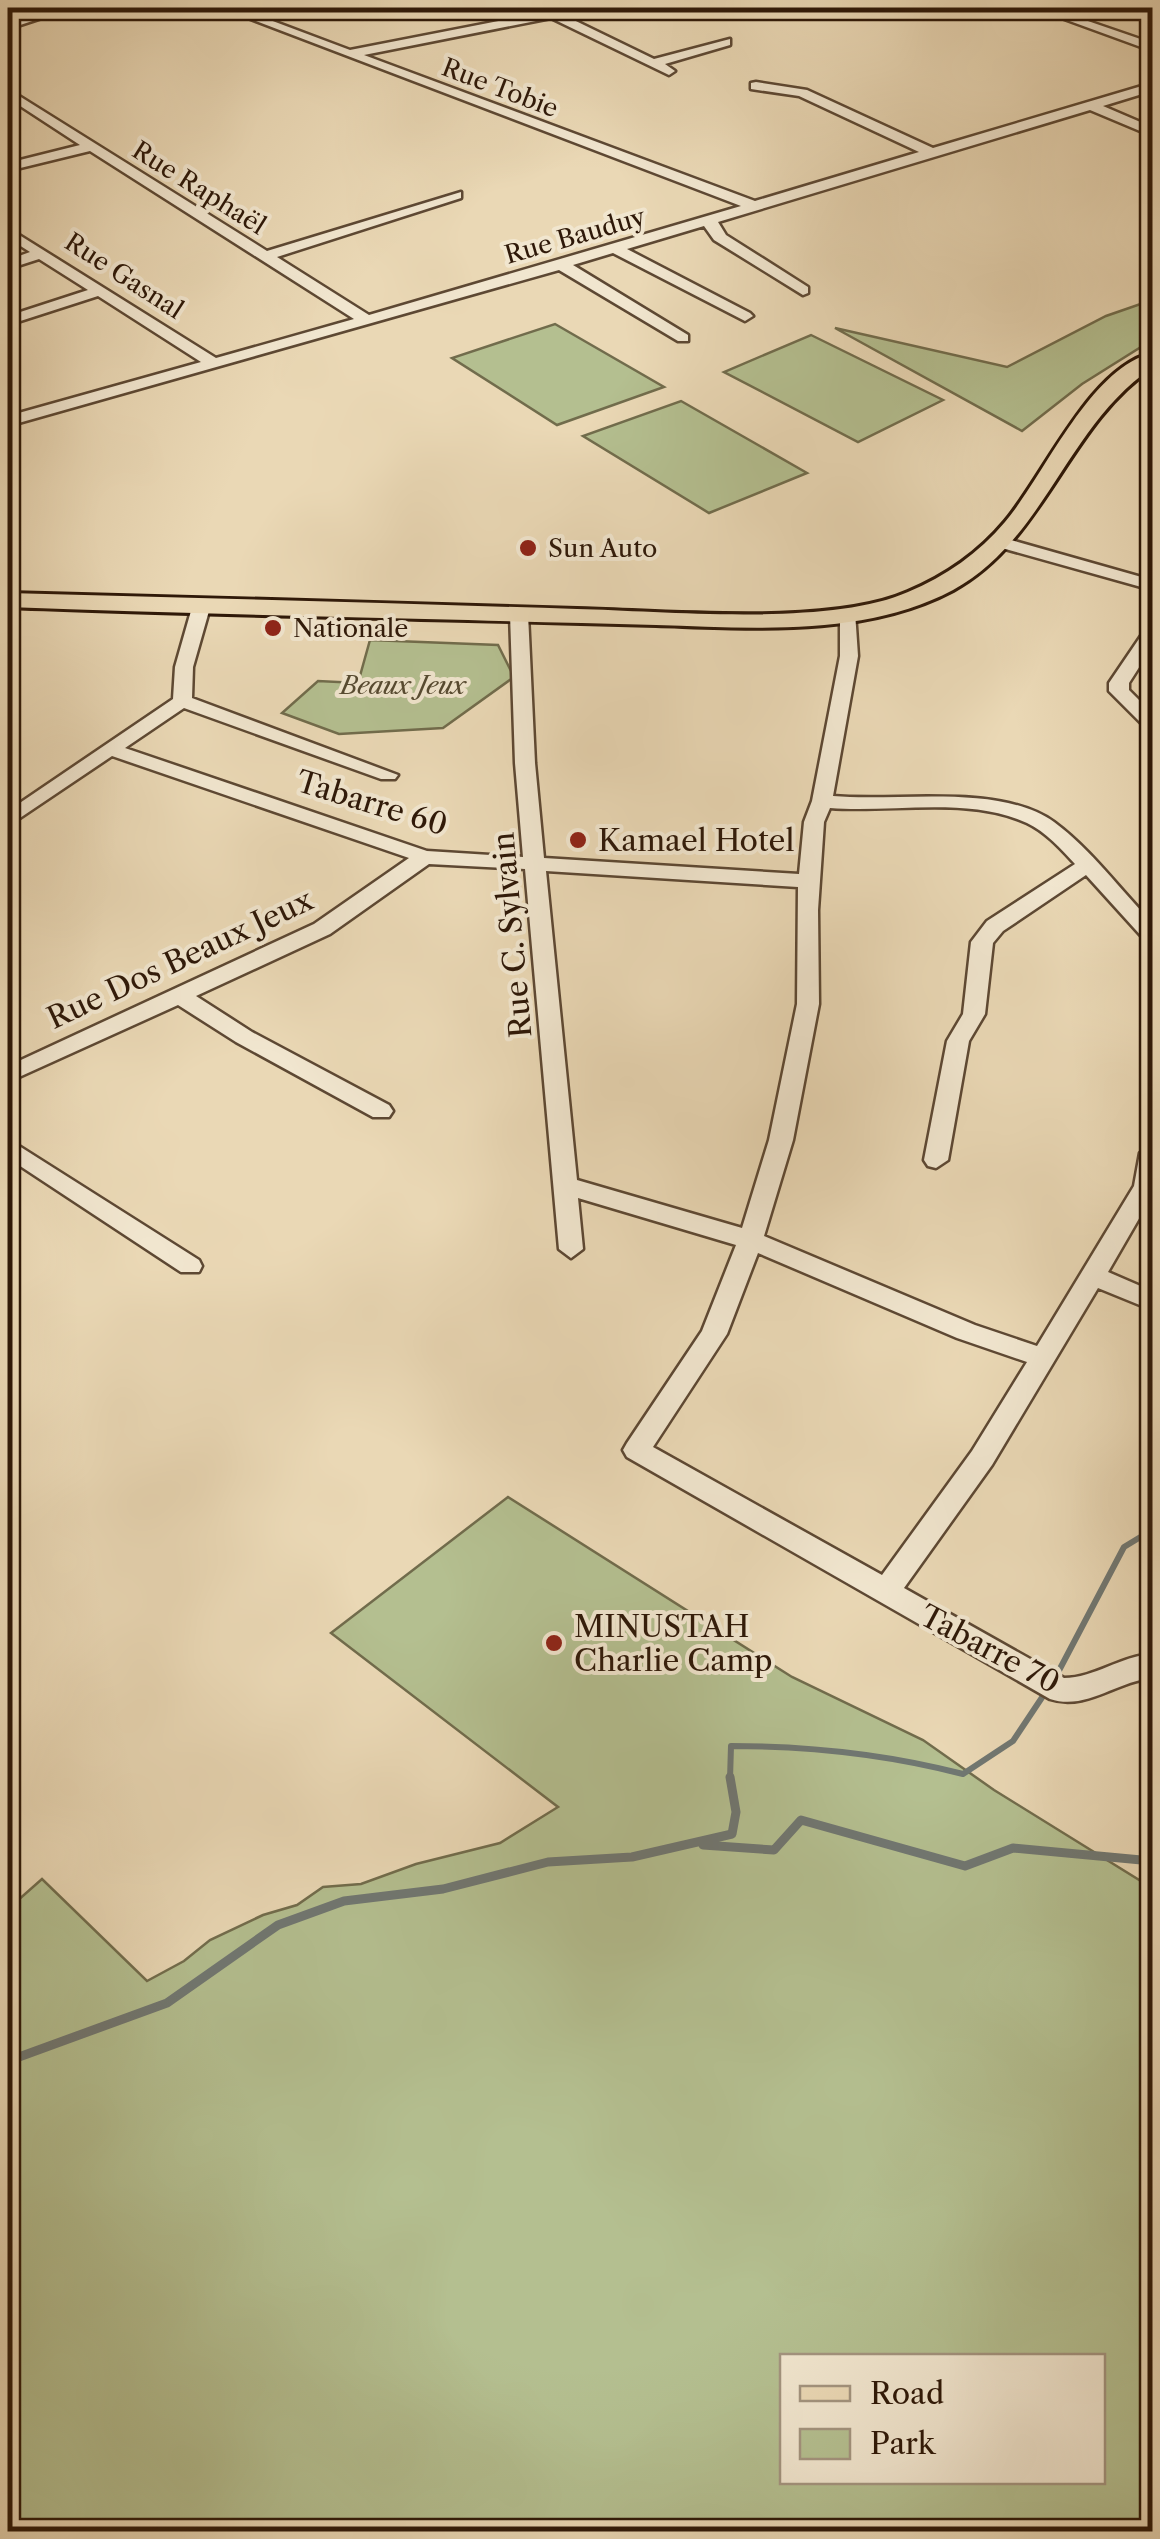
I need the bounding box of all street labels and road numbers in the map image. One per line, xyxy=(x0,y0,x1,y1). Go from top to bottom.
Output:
street label: Rue Tobie xyxy=(437,52,563,124)
street label: Rue Raphaël xyxy=(127,135,271,241)
street label: Rue Bauduy xyxy=(501,201,650,271)
street label: Rue Gasnal xyxy=(59,226,189,326)
street label: Tabarre 60 xyxy=(292,763,452,843)
street label: Rue C. Sylvain xyxy=(485,830,539,1039)
street label: Rue Dos Beaux Jeux xyxy=(41,881,319,1037)
street label: Tabarre 70 xyxy=(914,1597,1066,1701)

